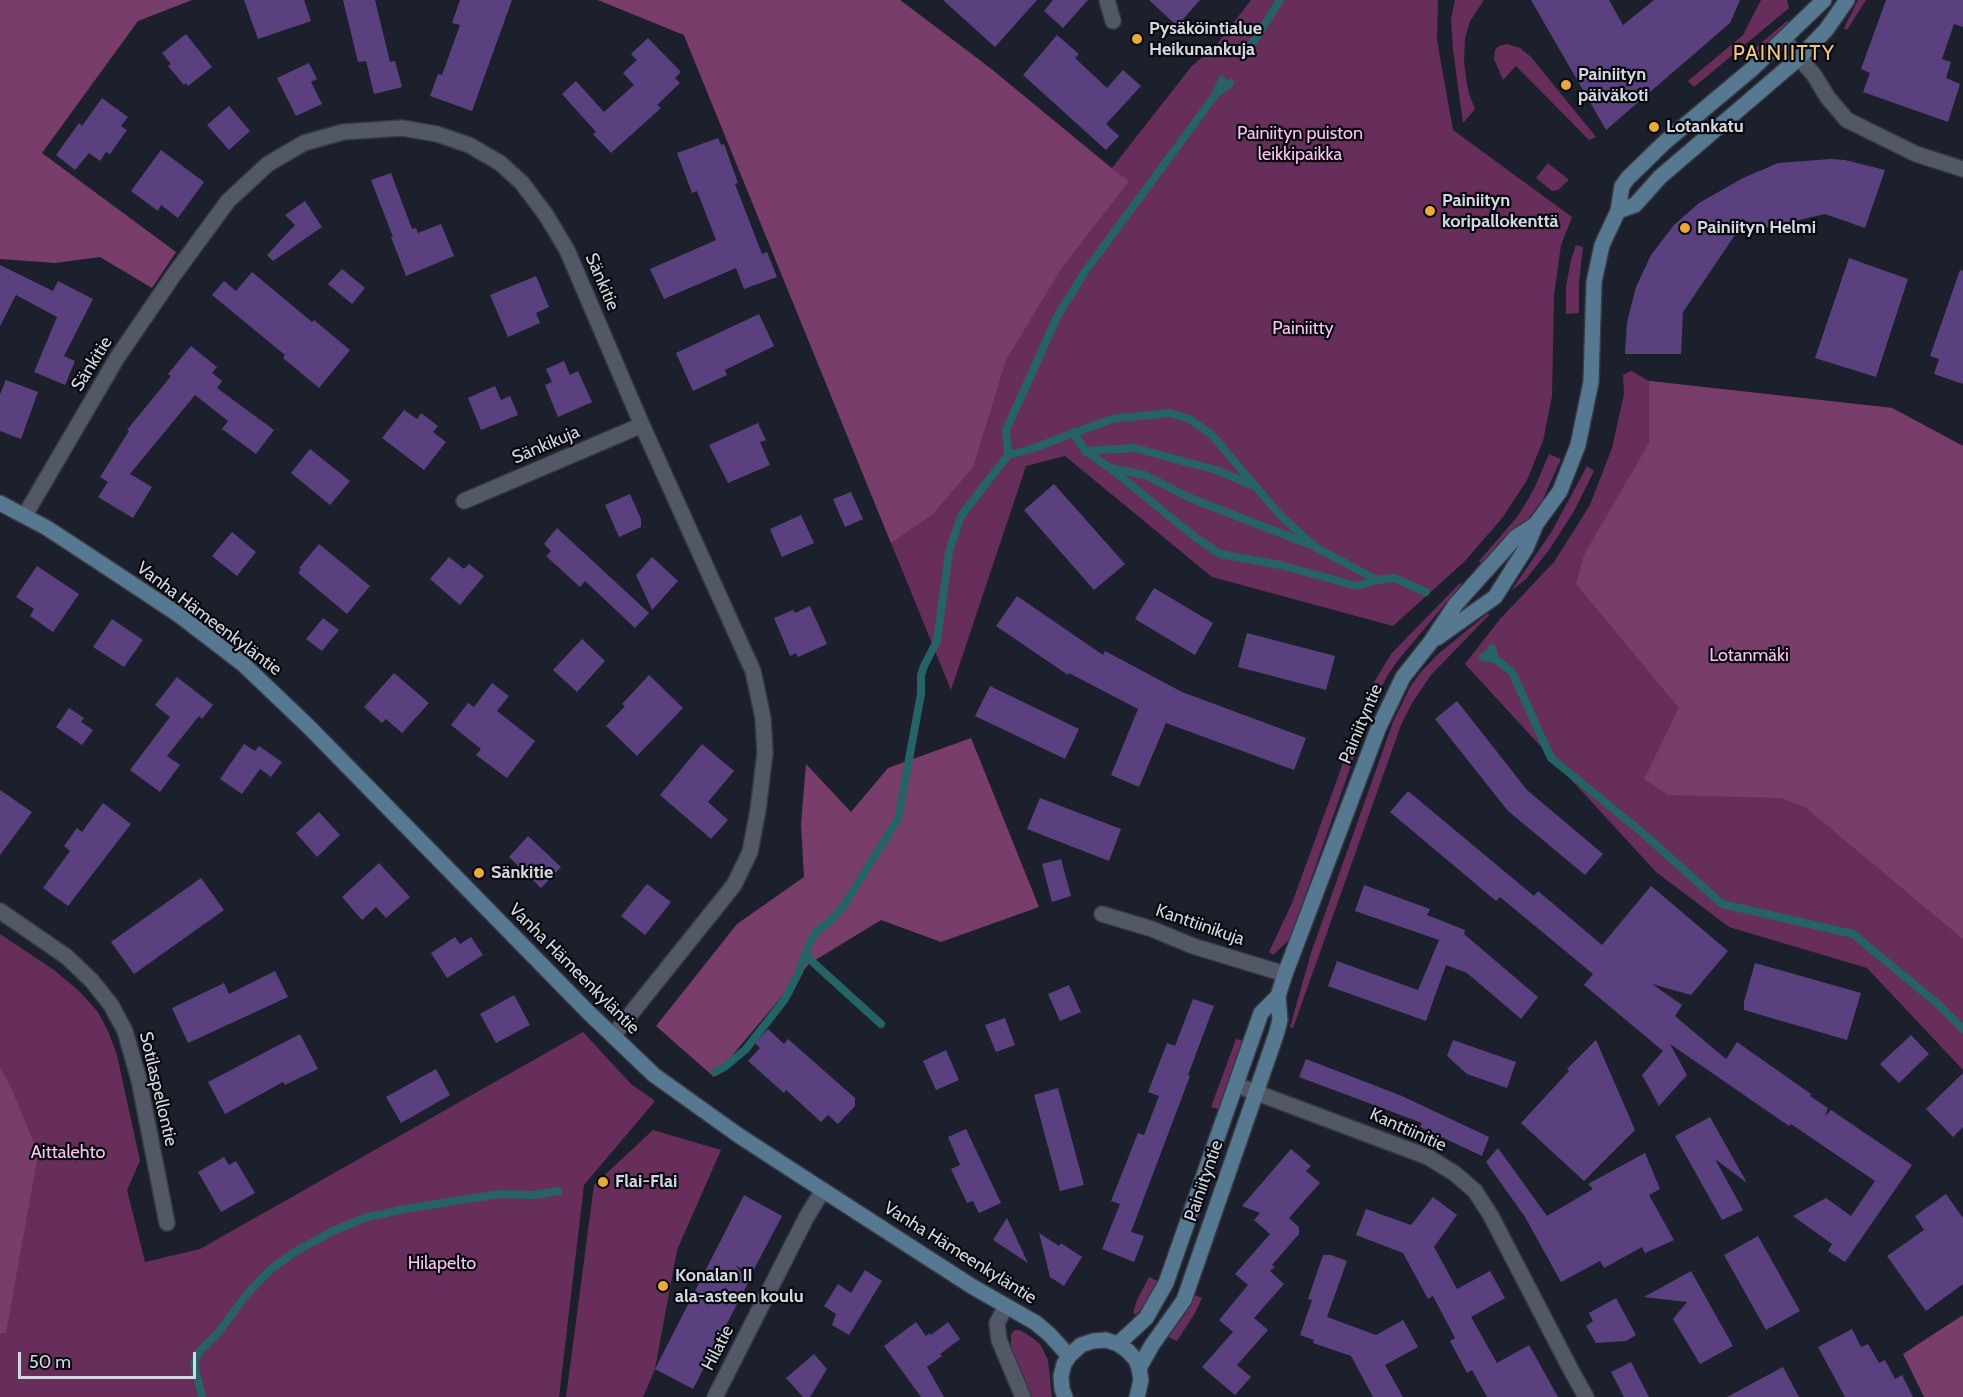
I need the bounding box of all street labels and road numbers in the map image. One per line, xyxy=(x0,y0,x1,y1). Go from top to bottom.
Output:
street label: Sänkitie xyxy=(580,250,624,314)
street label: Sänkitie xyxy=(67,333,117,395)
street label: Sänkikuja xyxy=(509,421,583,469)
street label: Vanha Hämeenkyläntie xyxy=(132,557,286,681)
street label: Painiityntie xyxy=(1335,681,1387,767)
street label: Vanha Hämeenkyläntie xyxy=(504,899,644,1039)
street label: Kanttiinikuja xyxy=(1153,900,1247,950)
street label: Sotilaspellontie xyxy=(134,1030,182,1148)
street label: Kanttiinitie xyxy=(1366,1104,1450,1156)
street label: Painiityntie xyxy=(1180,1138,1228,1224)
street label: Vanha Hämeenkyläntie xyxy=(880,1197,1040,1309)
street label: Hilatie xyxy=(697,1322,739,1374)

